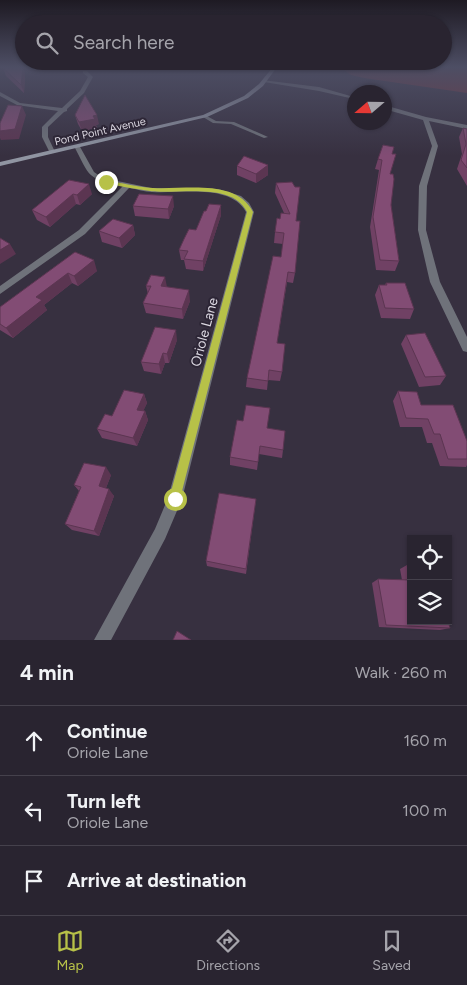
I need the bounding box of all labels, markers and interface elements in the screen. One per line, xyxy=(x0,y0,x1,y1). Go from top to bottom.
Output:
search box xyxy=(15,15,452,70)
icon: search xyxy=(33,29,61,57)
text: Search here xyxy=(73,31,175,54)
north arrow xyxy=(347,85,392,130)
street label: Pond Point Avenue xyxy=(53,115,147,148)
route end xyxy=(95,171,118,194)
street label: Oriole Lane xyxy=(187,295,222,369)
route start xyxy=(164,488,187,511)
map controls xyxy=(407,535,452,625)
button: locate xyxy=(407,535,452,580)
button: layers xyxy=(407,580,452,625)
text: 4 min xyxy=(20,660,74,685)
text: Walk · 260 m xyxy=(355,663,447,682)
text: Continue xyxy=(67,720,147,743)
icon: ahead xyxy=(20,727,48,755)
text: 160 m xyxy=(404,731,447,750)
text: Oriole Lane xyxy=(67,743,148,762)
text: Turn left xyxy=(67,790,141,813)
icon: left xyxy=(20,797,48,825)
text: 100 m xyxy=(402,801,447,820)
text: Oriole Lane xyxy=(67,813,148,832)
icon: arrive xyxy=(20,867,48,895)
text: Arrive at destination xyxy=(67,869,246,892)
tab: Map xyxy=(56,927,84,974)
tab: Directions xyxy=(196,927,260,974)
tab: Saved xyxy=(372,927,411,974)

